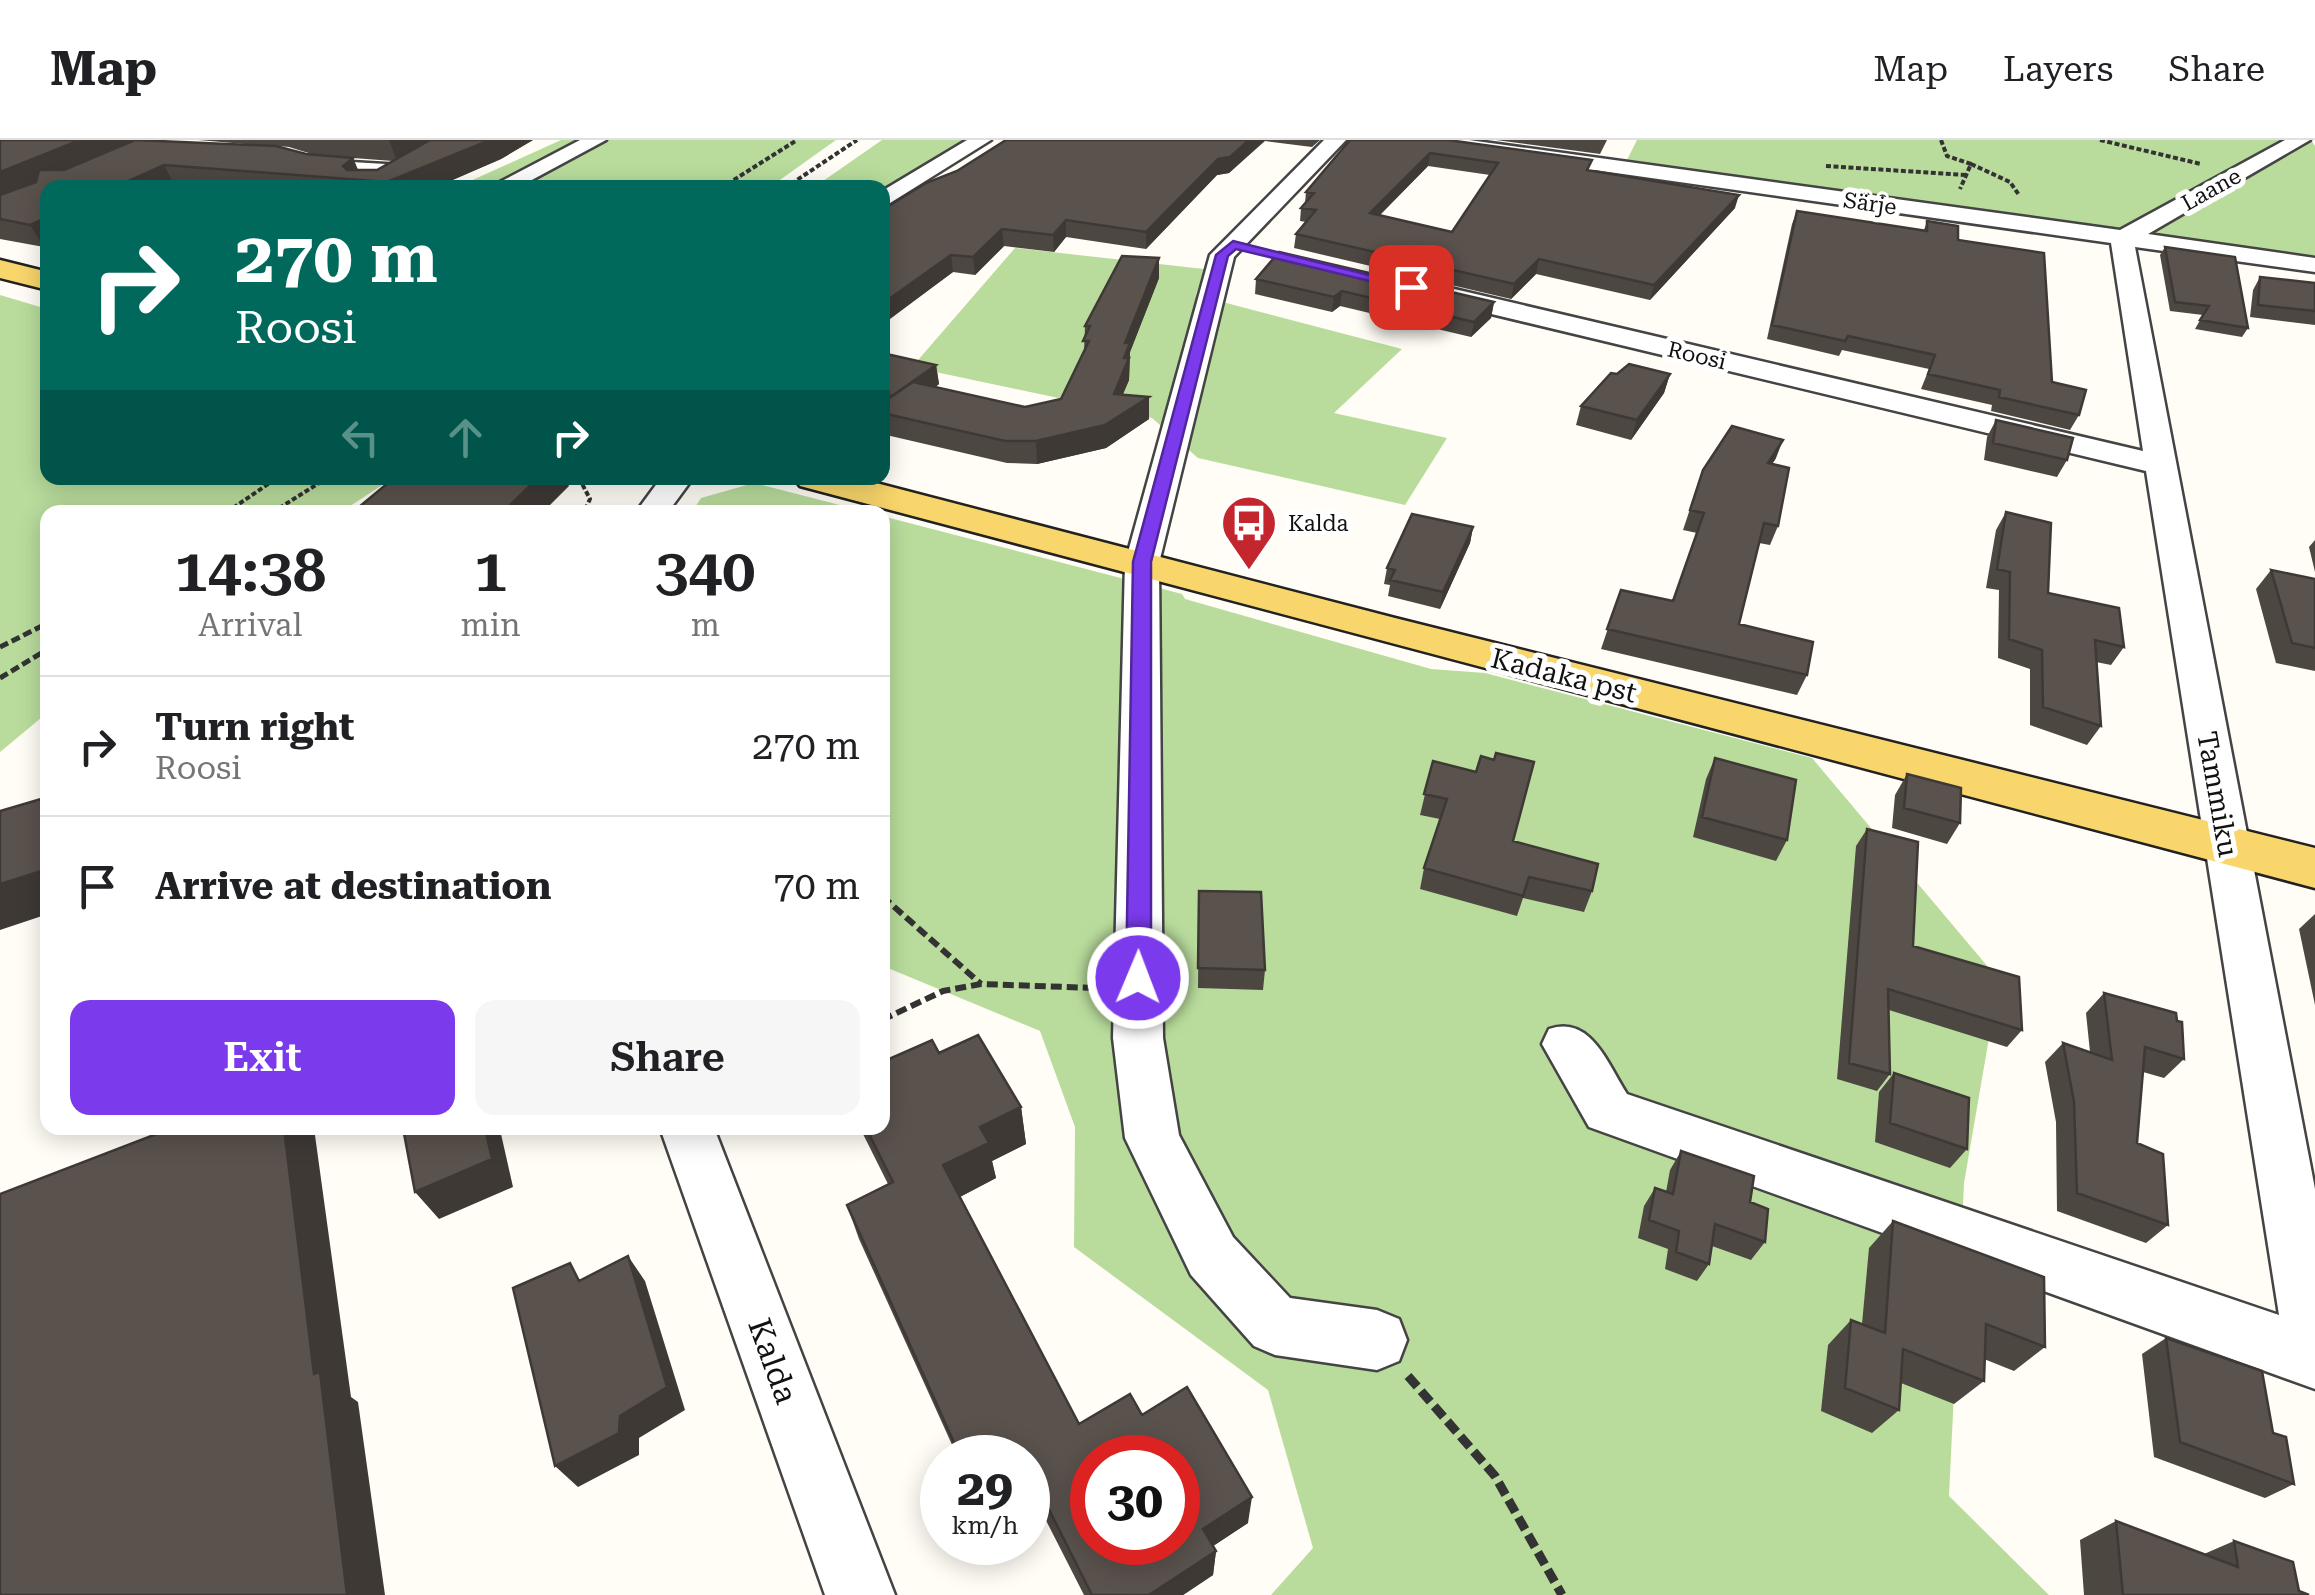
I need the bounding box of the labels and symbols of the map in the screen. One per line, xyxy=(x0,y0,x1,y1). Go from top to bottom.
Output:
street label: Laane xyxy=(2177,163,2245,216)
street label: Särje xyxy=(1842,187,1898,220)
pin xyxy=(1369,245,1454,330)
street label: Roosi xyxy=(1665,337,1729,374)
bus stop icon: Kalda xyxy=(1219,493,1279,572)
place label: Kalda xyxy=(1288,511,1349,536)
street label: Kadaka pst xyxy=(1488,641,1640,710)
street label: Tammiku xyxy=(2190,729,2245,860)
position arrow xyxy=(1086,926,1190,1030)
street label: Kalda xyxy=(740,1313,806,1409)
speed limit sign: 30 xyxy=(1070,1435,1200,1565)

